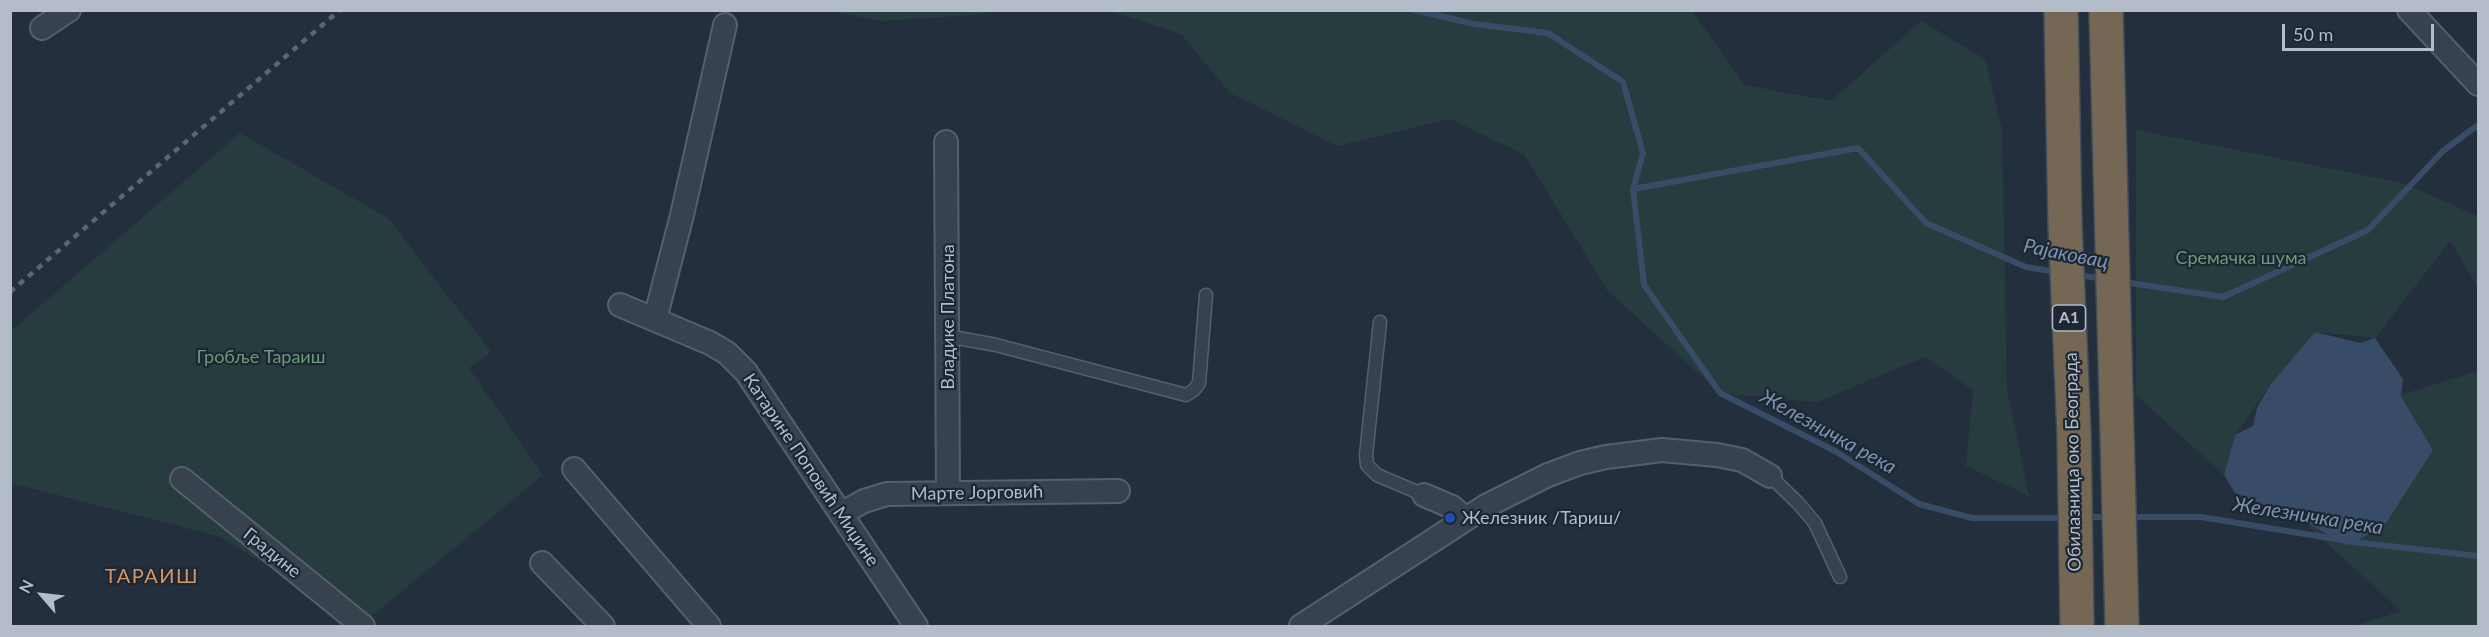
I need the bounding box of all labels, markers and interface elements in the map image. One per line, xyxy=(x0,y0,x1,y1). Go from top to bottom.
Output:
scale bar xyxy=(2285,12,2436,50)
text: 50 m xyxy=(2293,23,2333,45)
water label: Рајаковац xyxy=(2021,234,2111,274)
street label: Владике Платона xyxy=(937,244,959,390)
park label: Сремачка шума xyxy=(2175,247,2307,269)
road number: A1 xyxy=(2052,305,2086,331)
park label: Гробље Тараиш xyxy=(196,346,326,368)
street label: Обилазница око Београда xyxy=(2060,352,2086,572)
street label: Катарине Поповић Миџине xyxy=(738,370,884,570)
water label: Железничка река xyxy=(1756,385,1900,479)
street label: Марте Јорговић xyxy=(911,481,1043,505)
water label: Железничка река xyxy=(2231,492,2385,540)
place label: Железник /Тариш/ xyxy=(1462,507,1621,529)
marker: Железник /Тариш/ xyxy=(1443,511,1457,525)
street label: Градине xyxy=(239,523,305,583)
north arrow xyxy=(12,565,72,625)
district label: ТАРАИШ xyxy=(105,565,199,589)
text: N xyxy=(14,576,37,596)

